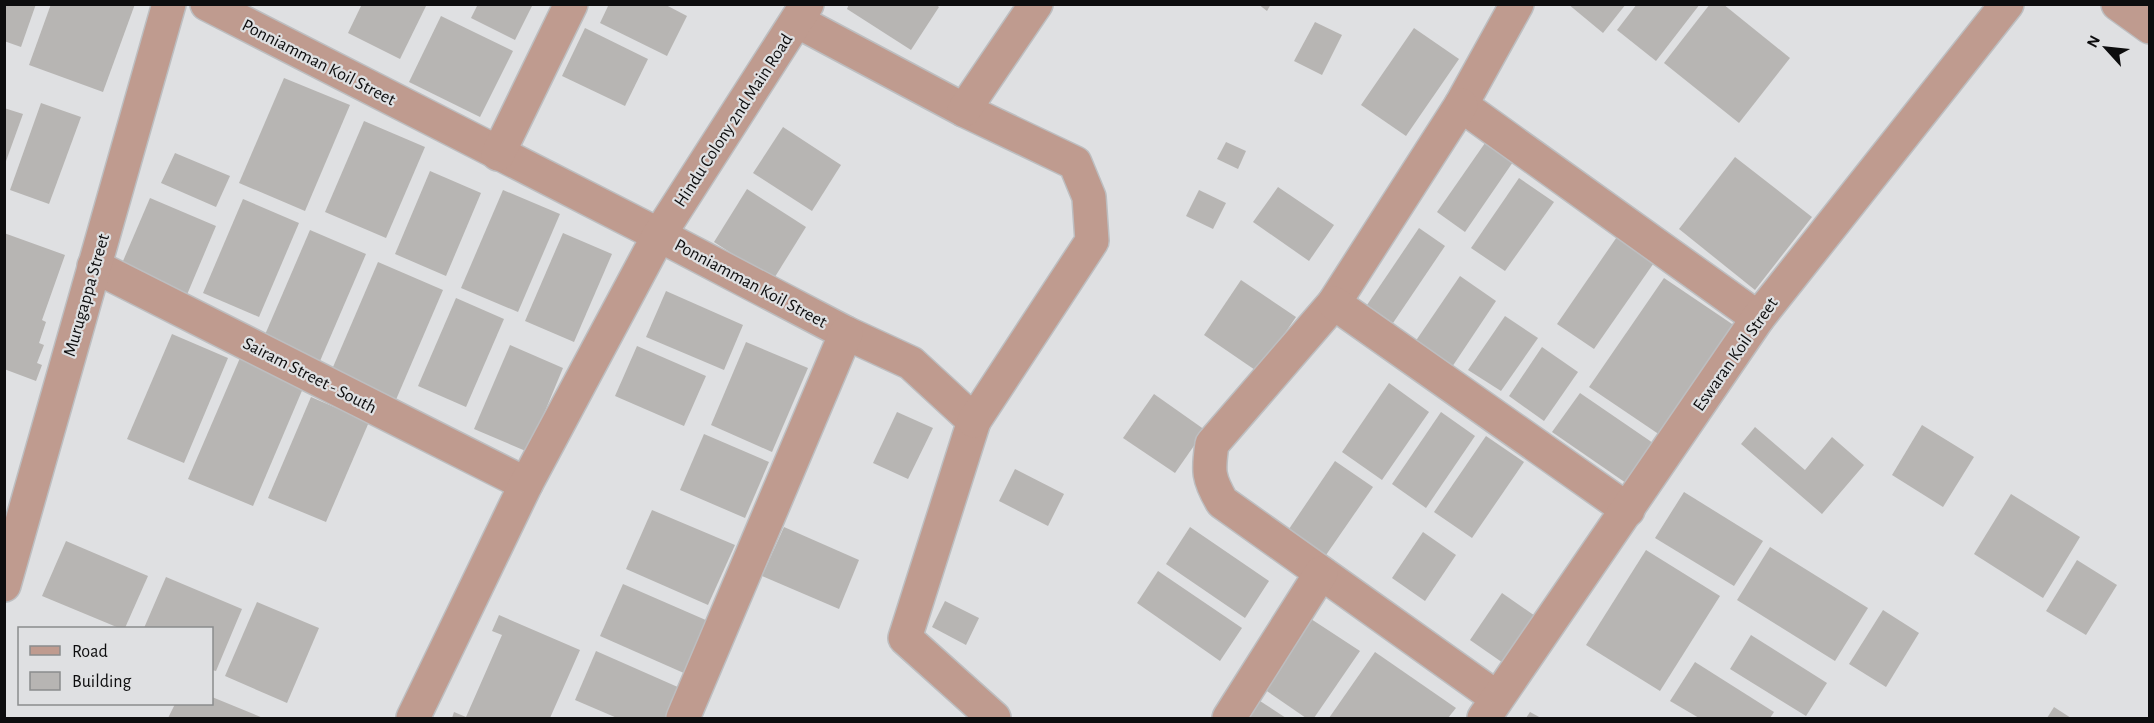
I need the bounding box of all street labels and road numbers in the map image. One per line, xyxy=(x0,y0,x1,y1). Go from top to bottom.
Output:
street label: Ponniamman Koil Street xyxy=(239,16,398,110)
street label: Hindu Colony 2nd Main Road xyxy=(671,31,797,210)
street label: Murugappa Street xyxy=(61,232,113,359)
street label: Ponniamman Koil Street xyxy=(671,236,830,332)
street label: Eswaran Koil Street xyxy=(1690,294,1782,415)
street label: Sairam Street - South xyxy=(240,334,379,417)

